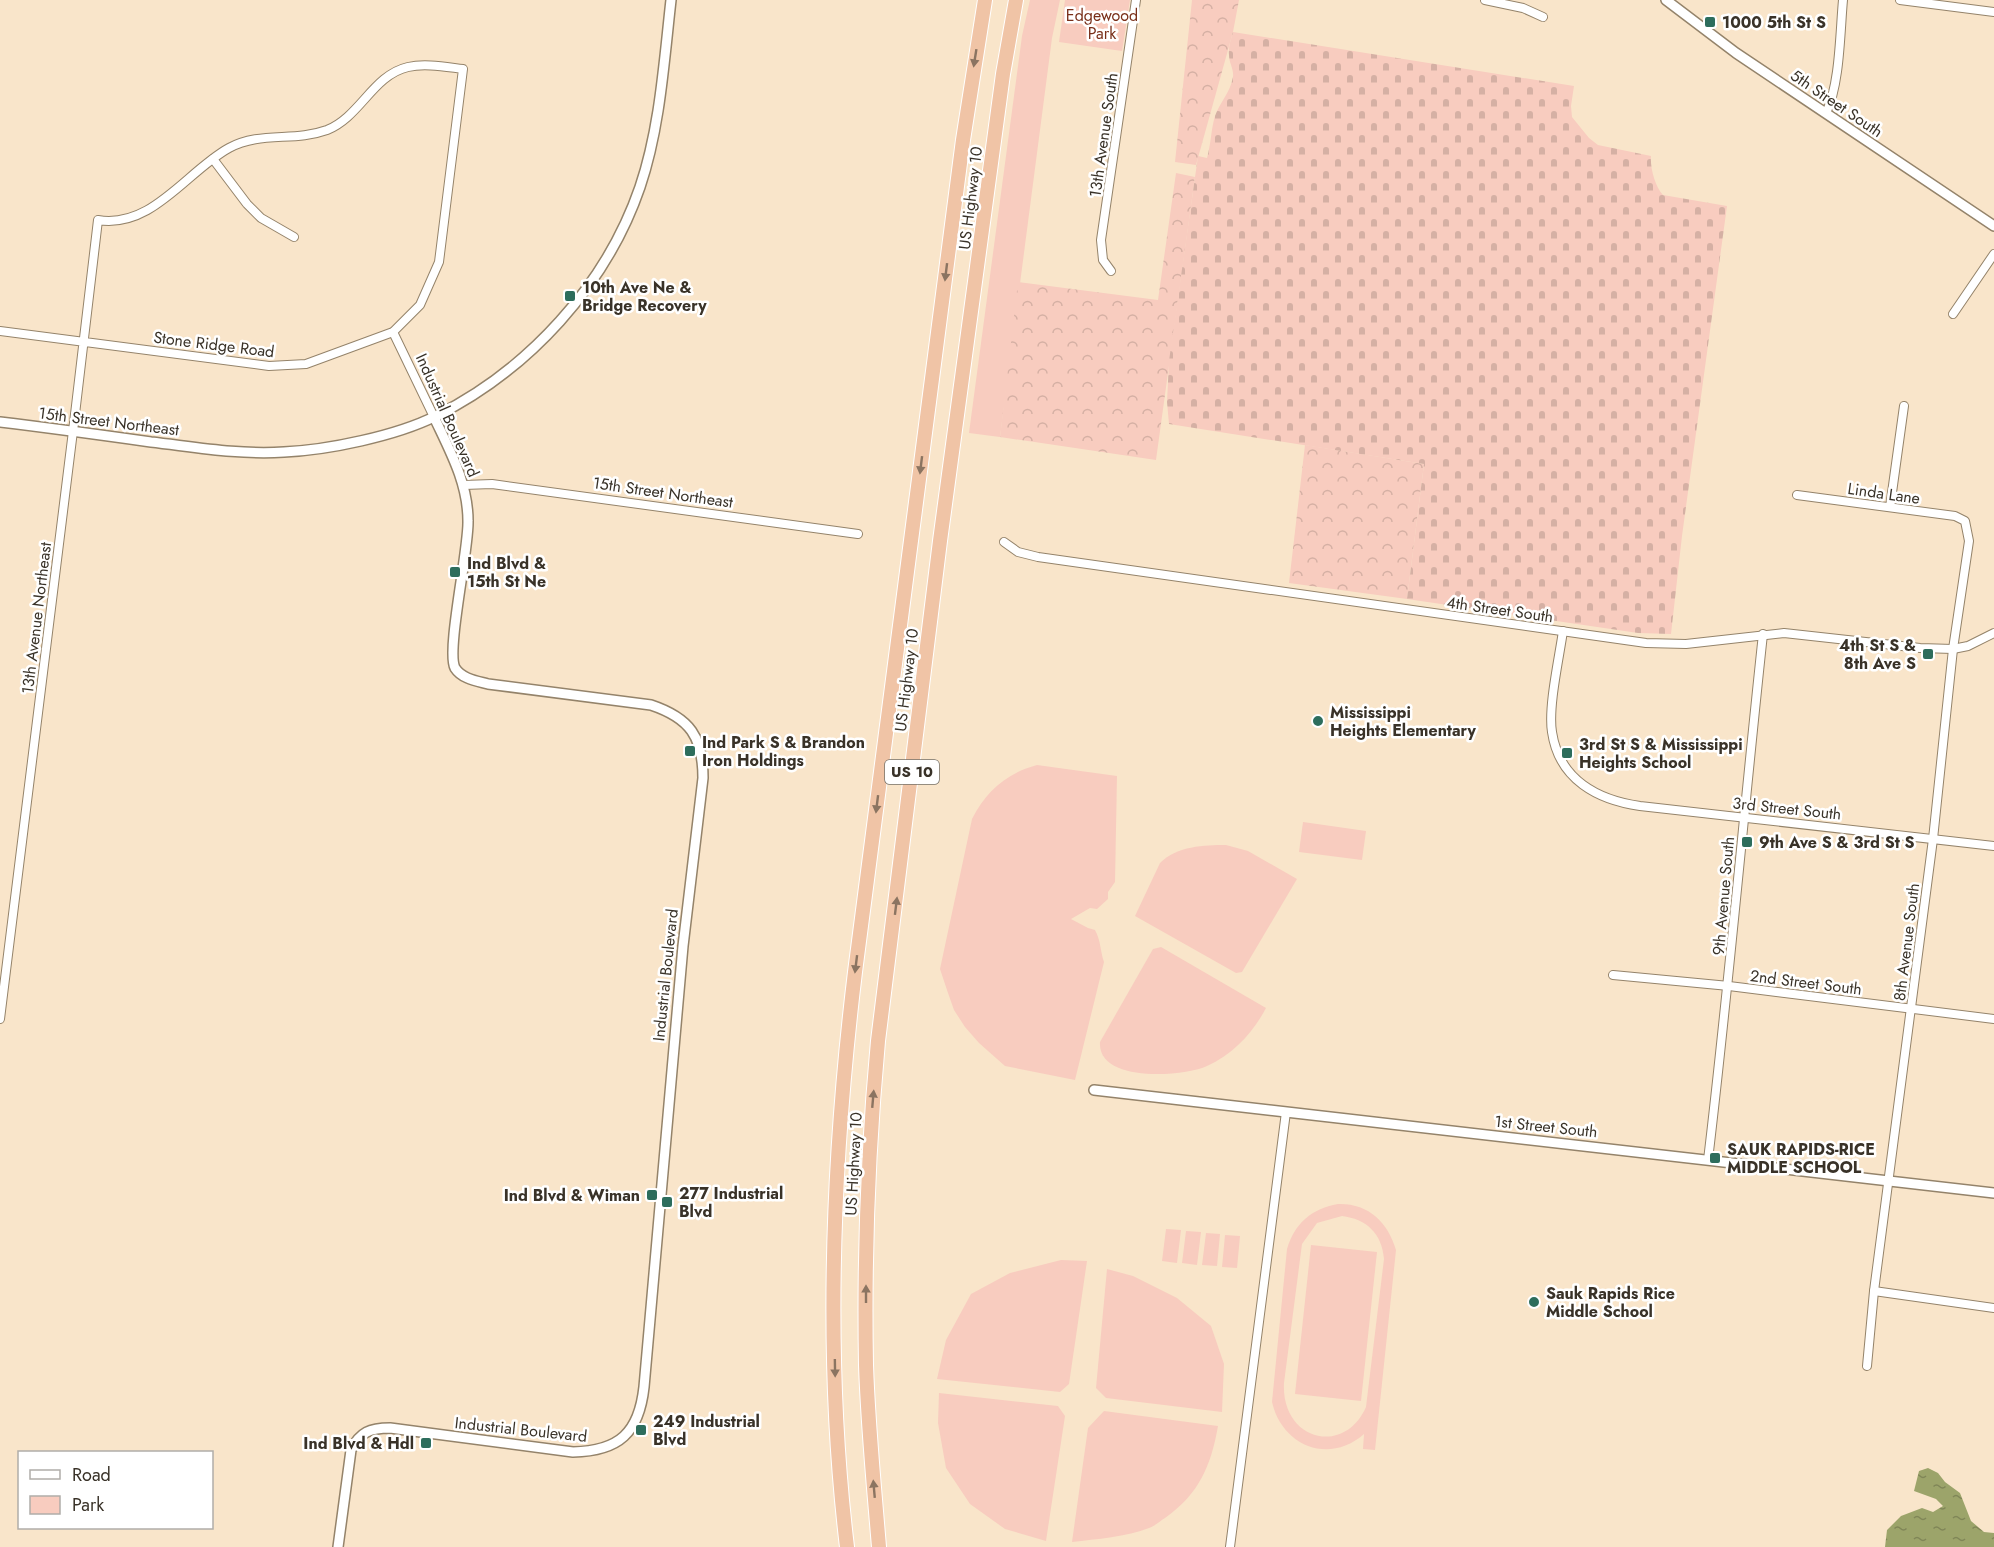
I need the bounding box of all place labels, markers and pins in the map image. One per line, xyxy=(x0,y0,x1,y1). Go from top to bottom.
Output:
place label: 1000 5th St S xyxy=(1722,11,1826,34)
marker: 1000 5th St S xyxy=(1703,15,1717,29)
place label: 10th Ave Ne & Bridge Recovery xyxy=(582,276,707,317)
marker: 10th Ave Ne & Bridge Recovery xyxy=(563,289,577,303)
place label: Ind Blvd & 15th St Ne xyxy=(467,552,546,593)
marker: Ind Blvd & 15th St Ne xyxy=(448,565,462,579)
place label: 4th St S & 8th Ave S xyxy=(1839,634,1916,675)
marker: 4th St S & 8th Ave S xyxy=(1921,647,1935,661)
place label: Mississippi Heights Elementary xyxy=(1330,701,1477,742)
marker: Mississippi Heights Elementary xyxy=(1311,714,1325,728)
place label: Ind Park S & Brandon Iron Holdings xyxy=(702,731,865,772)
place label: 3rd St S & Mississippi Heights School xyxy=(1579,733,1743,774)
marker: Ind Park S & Brandon Iron Holdings xyxy=(683,744,697,758)
marker: 3rd St S & Mississippi Heights School xyxy=(1560,746,1574,760)
place label: 9th Ave S & 3rd St S xyxy=(1759,831,1915,854)
marker: 9th Ave S & 3rd St S xyxy=(1740,835,1754,849)
place label: SAUK RAPIDS-RICE MIDDLE SCHOOL xyxy=(1727,1138,1875,1179)
marker: SAUK RAPIDS-RICE MIDDLE SCHOOL xyxy=(1708,1151,1722,1165)
place label: 277 Industrial Blvd xyxy=(679,1182,783,1223)
place label: Ind Blvd & Wiman xyxy=(504,1184,640,1207)
marker: Ind Blvd & Wiman xyxy=(645,1188,659,1202)
marker: 277 Industrial Blvd xyxy=(660,1195,674,1209)
place label: Sauk Rapids Rice Middle School xyxy=(1546,1282,1675,1323)
marker: Sauk Rapids Rice Middle School xyxy=(1527,1295,1541,1309)
place label: 249 Industrial Blvd xyxy=(653,1410,760,1451)
marker: 249 Industrial Blvd xyxy=(634,1423,648,1437)
place label: Ind Blvd & Hdl xyxy=(303,1432,414,1455)
marker: Ind Blvd & Hdl xyxy=(419,1436,433,1450)

